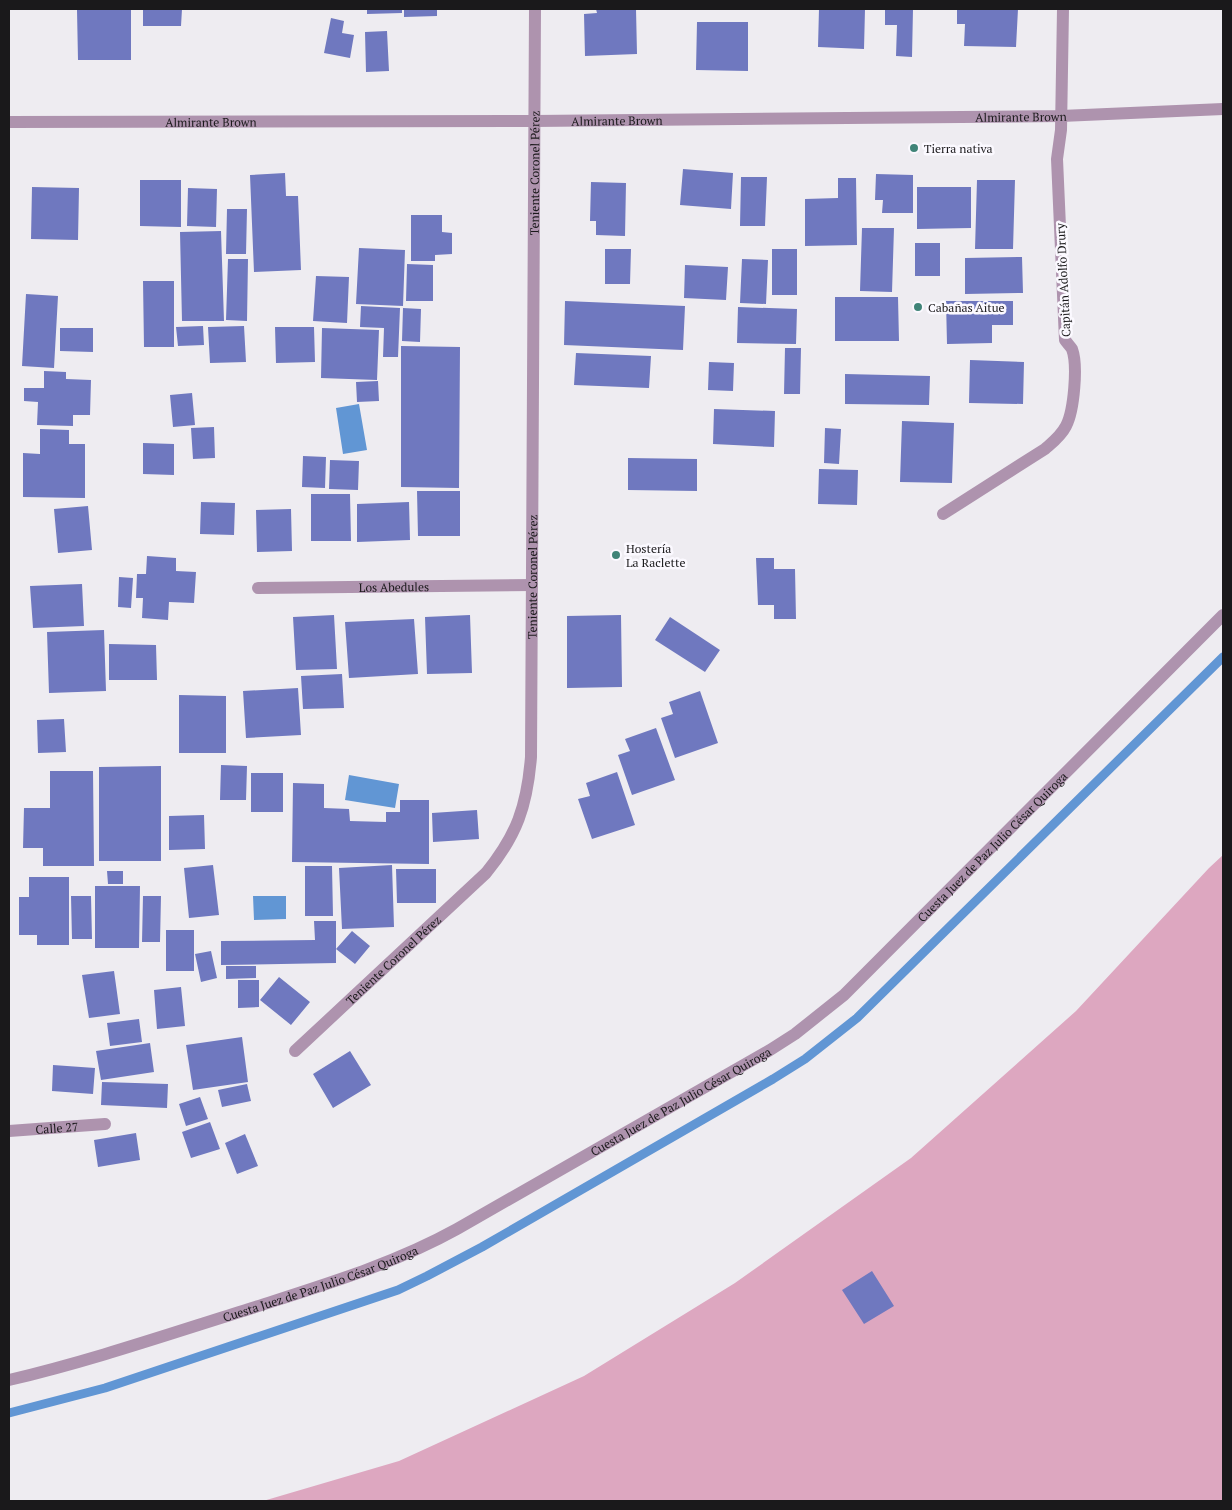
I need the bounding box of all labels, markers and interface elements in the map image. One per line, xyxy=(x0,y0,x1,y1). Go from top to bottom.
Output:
street label: Almirante Brown xyxy=(975,108,1067,124)
street label: Teniente Coronel Pérez xyxy=(526,111,542,235)
street label: Almirante Brown xyxy=(571,112,663,128)
street label: Almirante Brown xyxy=(165,114,257,129)
place label: Tierra nativa xyxy=(924,141,993,156)
marker: Tierra nativa xyxy=(908,142,920,154)
street label: Capitán Adolfo Drury xyxy=(1052,222,1073,337)
place label: Cabañas Aitue xyxy=(928,300,1005,315)
marker: Cabañas Aitue xyxy=(912,301,924,313)
street label: Teniente Coronel Pérez xyxy=(524,515,540,639)
place label: Hostería La Raclette xyxy=(626,541,685,570)
marker: Hostería La Raclette xyxy=(610,549,622,561)
street label: Los Abedules xyxy=(359,579,429,594)
street label: Cuesta Juez de Paz Julio César Quiroga xyxy=(914,768,1070,925)
street label: Teniente Coronel Pérez xyxy=(342,912,444,1008)
street label: Cuesta Juez de Paz Julio César Quiroga xyxy=(587,1044,773,1159)
street label: Calle 27 xyxy=(35,1118,79,1137)
street label: Cuesta Juez de Paz Julio César Quiroga xyxy=(221,1242,420,1324)

